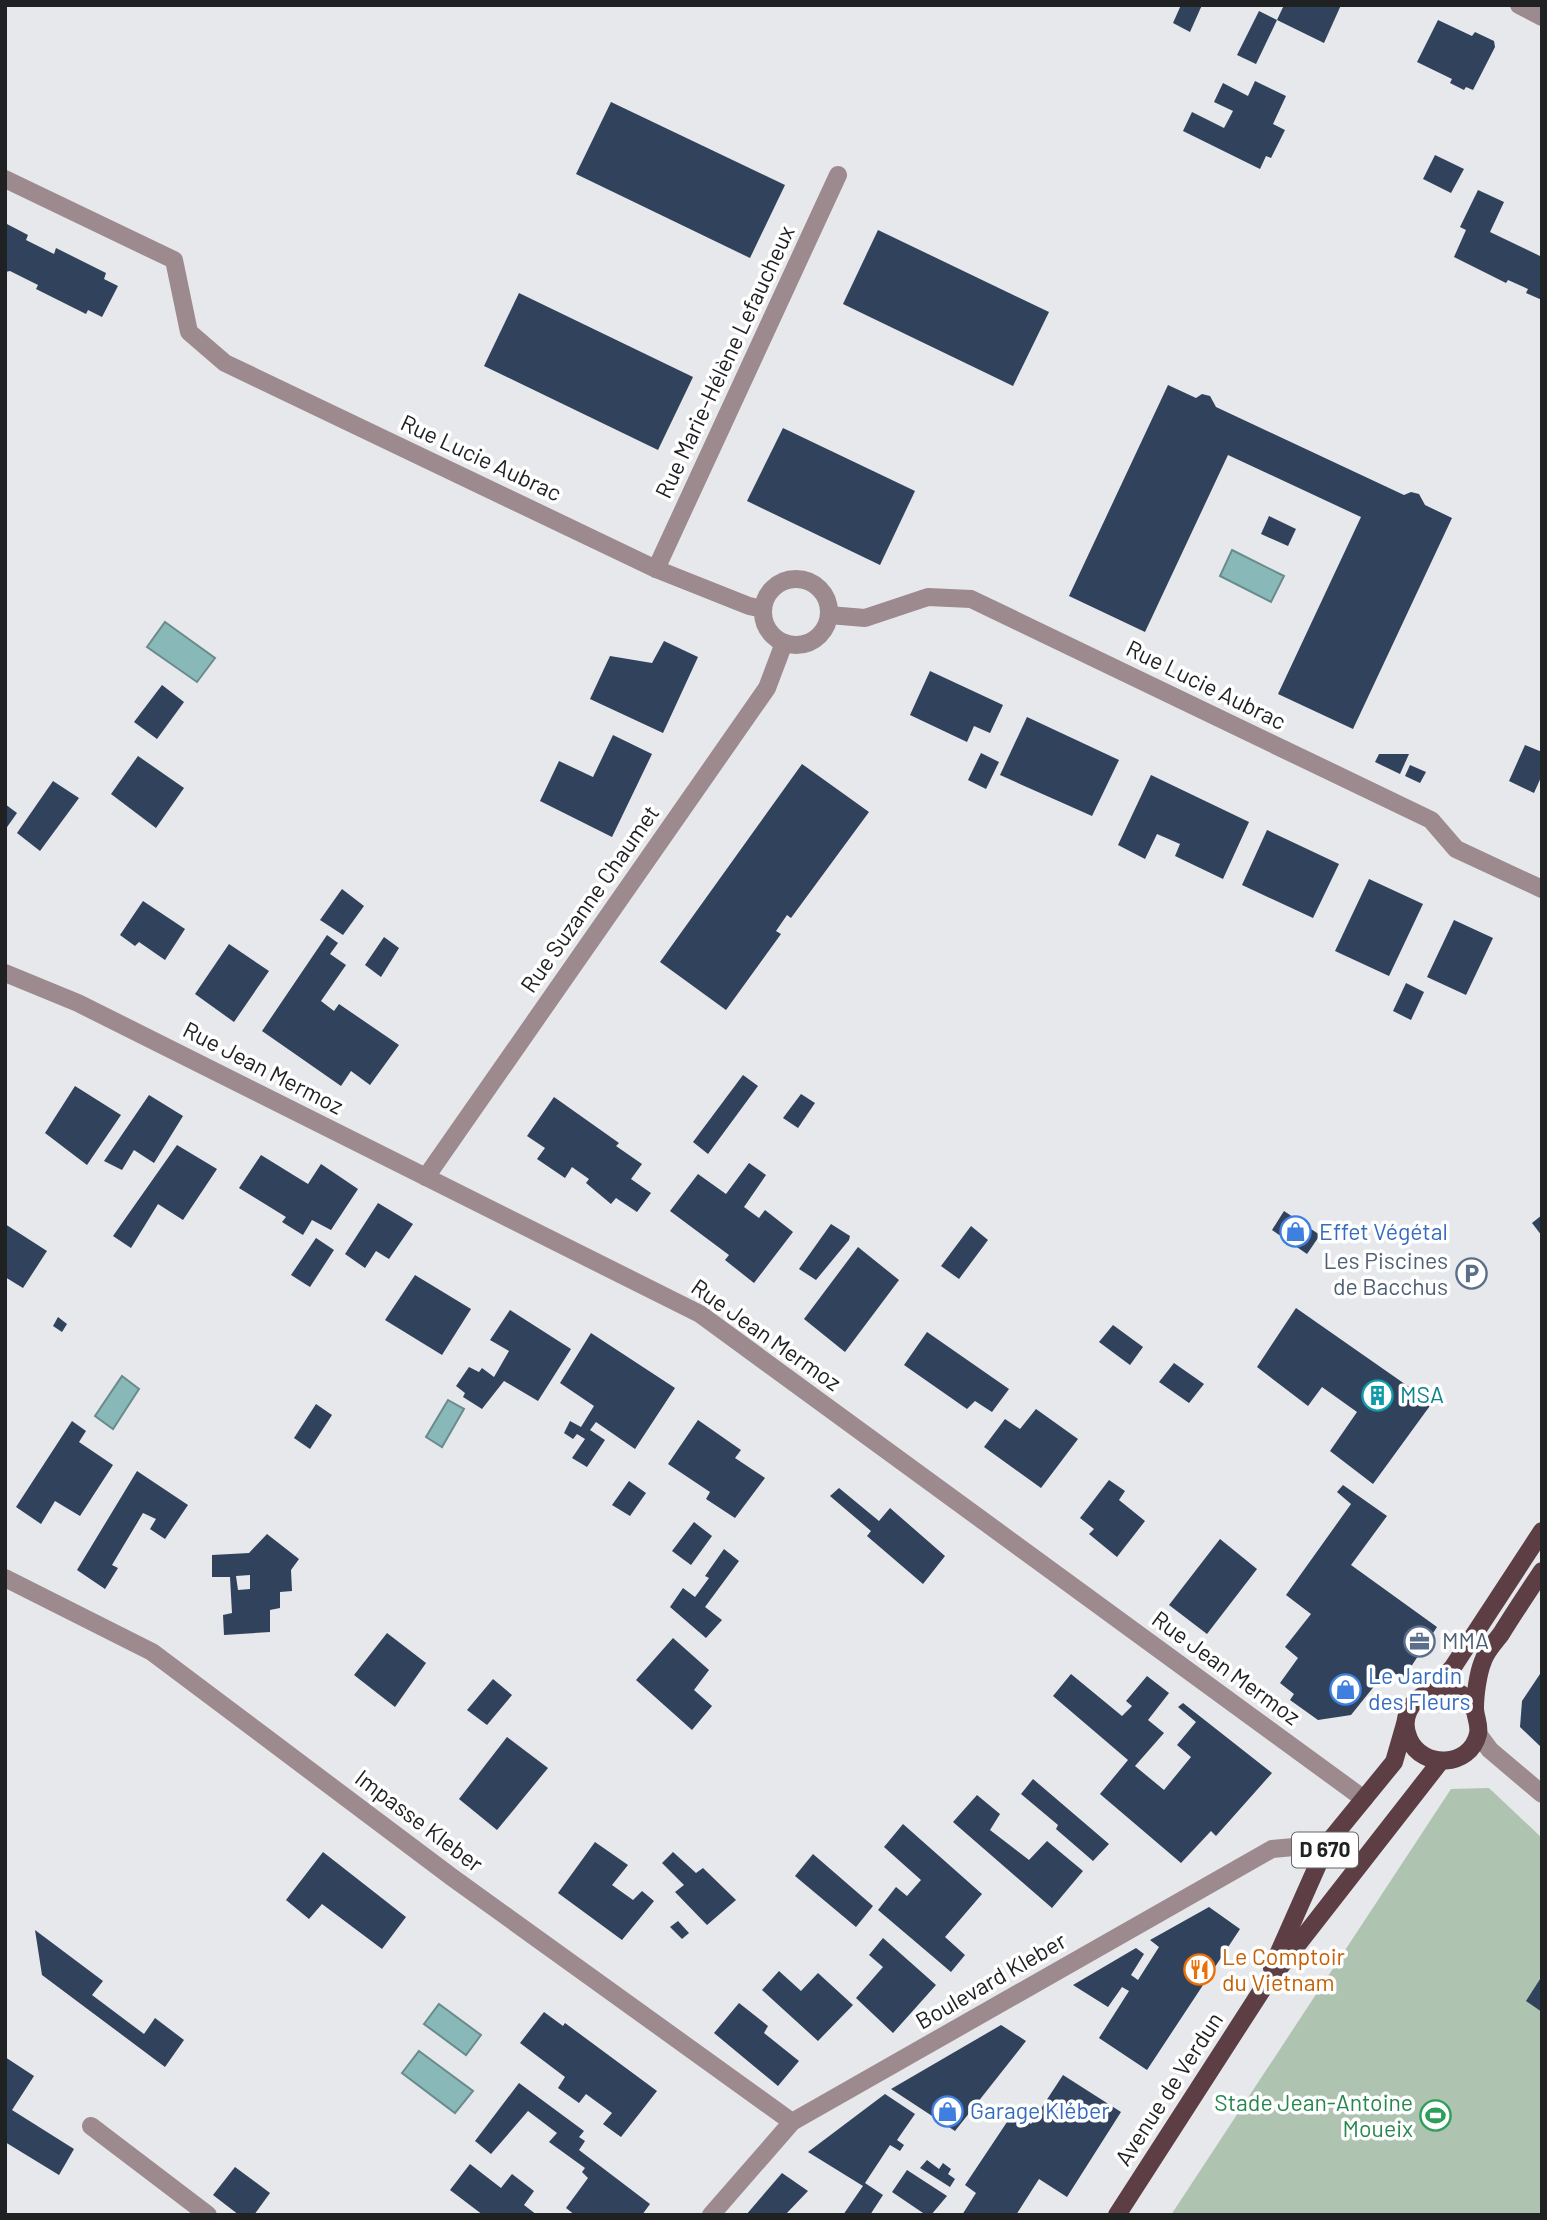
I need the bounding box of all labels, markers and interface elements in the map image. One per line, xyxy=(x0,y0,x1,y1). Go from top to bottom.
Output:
street label: Rue Marie-Hélène Lefaucheux xyxy=(648,221,800,502)
street label: Rue Lucie Aubrac xyxy=(397,408,566,507)
street label: Rue Lucie Aubrac xyxy=(1122,633,1291,735)
street label: Rue Suzanne Chaumet xyxy=(514,799,664,997)
street label: Rue Jean Mermoz xyxy=(179,1015,348,1120)
shop icon: Effet Végétal xyxy=(1279,1215,1313,1249)
place label: Effet Végétal xyxy=(1319,1217,1448,1245)
place label: Les Piscines de Bacchus xyxy=(1324,1246,1448,1300)
parking icon: Les Piscines de Bacchus xyxy=(1454,1257,1488,1291)
street label: Rue Jean Mermoz xyxy=(686,1272,847,1396)
building icon: MSA xyxy=(1360,1378,1394,1412)
place label: MSA xyxy=(1400,1380,1444,1408)
street label: Rue Jean Mermoz xyxy=(1147,1604,1306,1730)
office icon: MMA xyxy=(1402,1624,1436,1658)
place label: MMA xyxy=(1442,1626,1489,1654)
place label: Le Jardin des Fleurs xyxy=(1368,1661,1471,1715)
shop icon: Le Jardin des Fleurs xyxy=(1328,1672,1362,1706)
street label: Impasse Kleber xyxy=(350,1763,490,1878)
road number: D 670 xyxy=(1292,1832,1358,1868)
street label: Boulevard Kleber xyxy=(910,1925,1071,2035)
place label: Le Comptoir du Vietnam xyxy=(1222,1942,1346,1996)
restaurant icon: Le Comptoir du Vietnam xyxy=(1182,1953,1216,1987)
street label: Avenue de Verdun xyxy=(1108,2006,1228,2170)
place label: Stade Jean-Antoine Moueix xyxy=(1214,2088,1413,2142)
shop icon: Garage Kléber xyxy=(930,2094,964,2128)
place label: Garage Kléber xyxy=(970,2096,1110,2124)
sports icon: Stade Jean-Antoine Moueix xyxy=(1419,2099,1453,2133)

